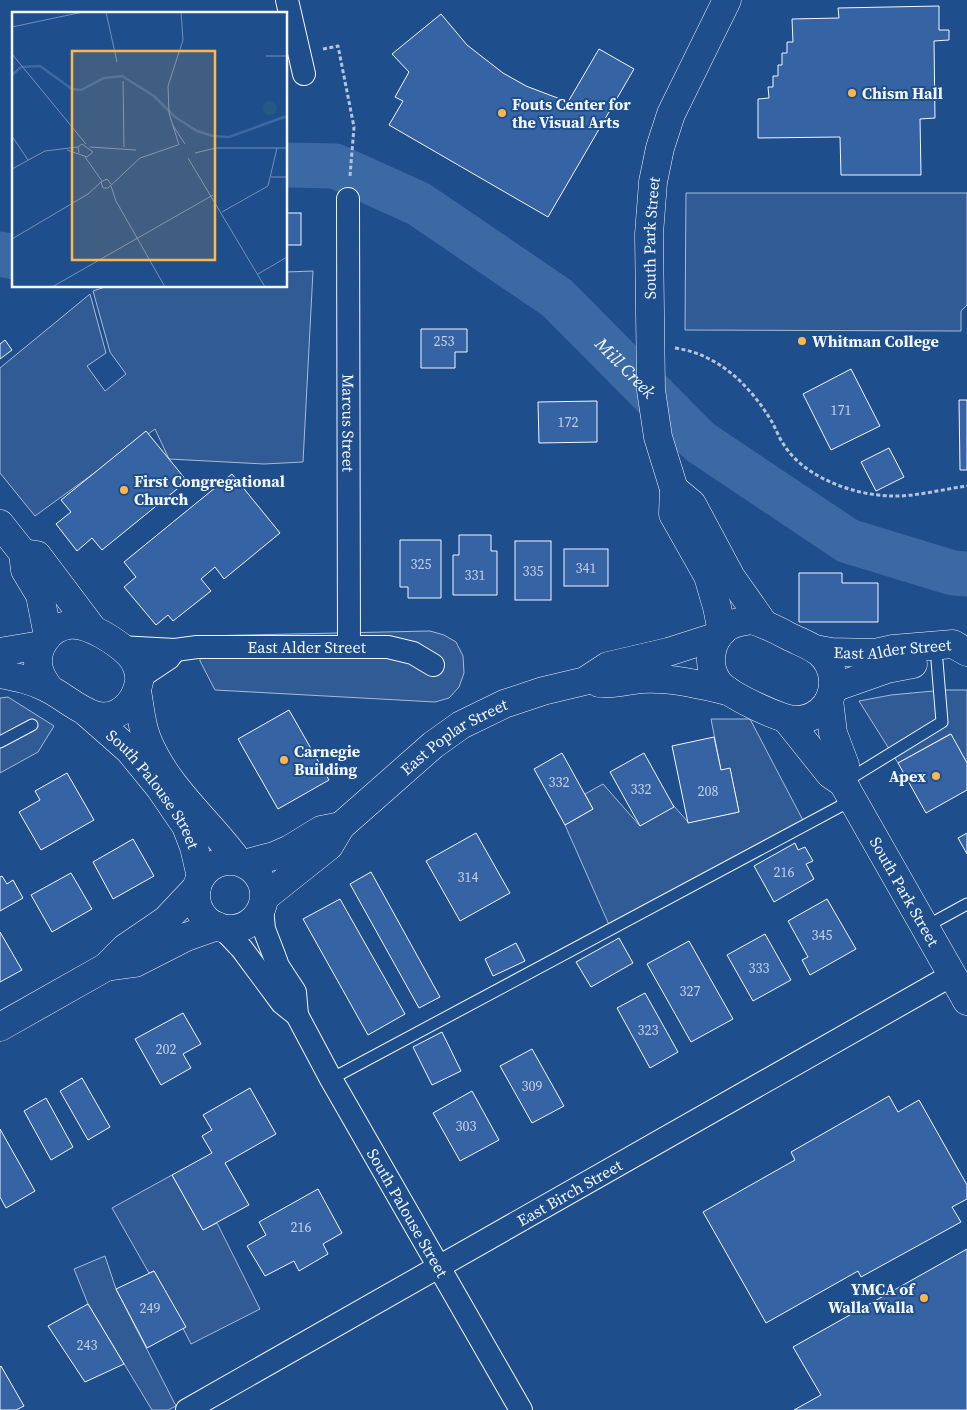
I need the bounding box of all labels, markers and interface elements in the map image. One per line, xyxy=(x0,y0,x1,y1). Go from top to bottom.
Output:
inset map xyxy=(12,12,288,288)
place label: Chism Hall xyxy=(862,82,943,104)
marker: Chism Hall xyxy=(846,87,858,99)
place label: Fouts Center for the Visual Arts xyxy=(512,93,631,133)
marker: Fouts Center for the Visual Arts xyxy=(496,107,508,119)
street label: South Park Street xyxy=(638,174,665,299)
place label: Whitman College xyxy=(812,330,939,352)
house number: 253 xyxy=(434,331,455,351)
water label: Mill Creek xyxy=(589,331,662,404)
marker: Whitman College xyxy=(796,335,808,347)
street label: Marcus Street xyxy=(337,374,360,473)
house number: 171 xyxy=(831,400,852,420)
house number: 172 xyxy=(558,412,579,432)
place label: First Congregational Church xyxy=(134,470,285,510)
marker: First Congregational Church xyxy=(118,484,130,496)
house number: 325 xyxy=(411,554,432,574)
house number: 341 xyxy=(576,558,597,578)
house number: 335 xyxy=(523,561,544,581)
house number: 331 xyxy=(465,565,486,585)
street label: East Alder Street xyxy=(833,633,953,664)
street label: East Alder Street xyxy=(248,636,367,658)
street label: East Poplar Street xyxy=(395,692,511,780)
street label: South Palouse Street xyxy=(102,724,205,853)
place label: Carnegie Building xyxy=(294,740,360,780)
marker: Carnegie Building xyxy=(278,754,290,766)
place label: Apex xyxy=(889,765,926,787)
marker: Apex xyxy=(930,770,942,782)
house number: 332 xyxy=(549,772,570,792)
house number: 332 xyxy=(631,779,652,799)
house number: 208 xyxy=(698,781,719,801)
street label: South Park Street xyxy=(865,833,945,951)
house number: 216 xyxy=(774,862,795,882)
house number: 314 xyxy=(458,867,479,887)
house number: 345 xyxy=(812,925,833,945)
house number: 333 xyxy=(749,958,770,978)
house number: 327 xyxy=(680,981,701,1001)
house number: 323 xyxy=(638,1020,659,1040)
house number: 202 xyxy=(156,1039,177,1059)
house number: 309 xyxy=(522,1076,543,1096)
house number: 303 xyxy=(456,1116,477,1136)
street label: South Palouse Street xyxy=(362,1144,454,1282)
street label: East Birch Street xyxy=(513,1153,627,1231)
house number: 216 xyxy=(291,1217,312,1237)
place label: YMCA of Walla Walla xyxy=(828,1278,916,1318)
marker: YMCA of Walla Walla xyxy=(918,1292,930,1304)
house number: 249 xyxy=(140,1298,161,1318)
house number: 243 xyxy=(77,1335,98,1355)

